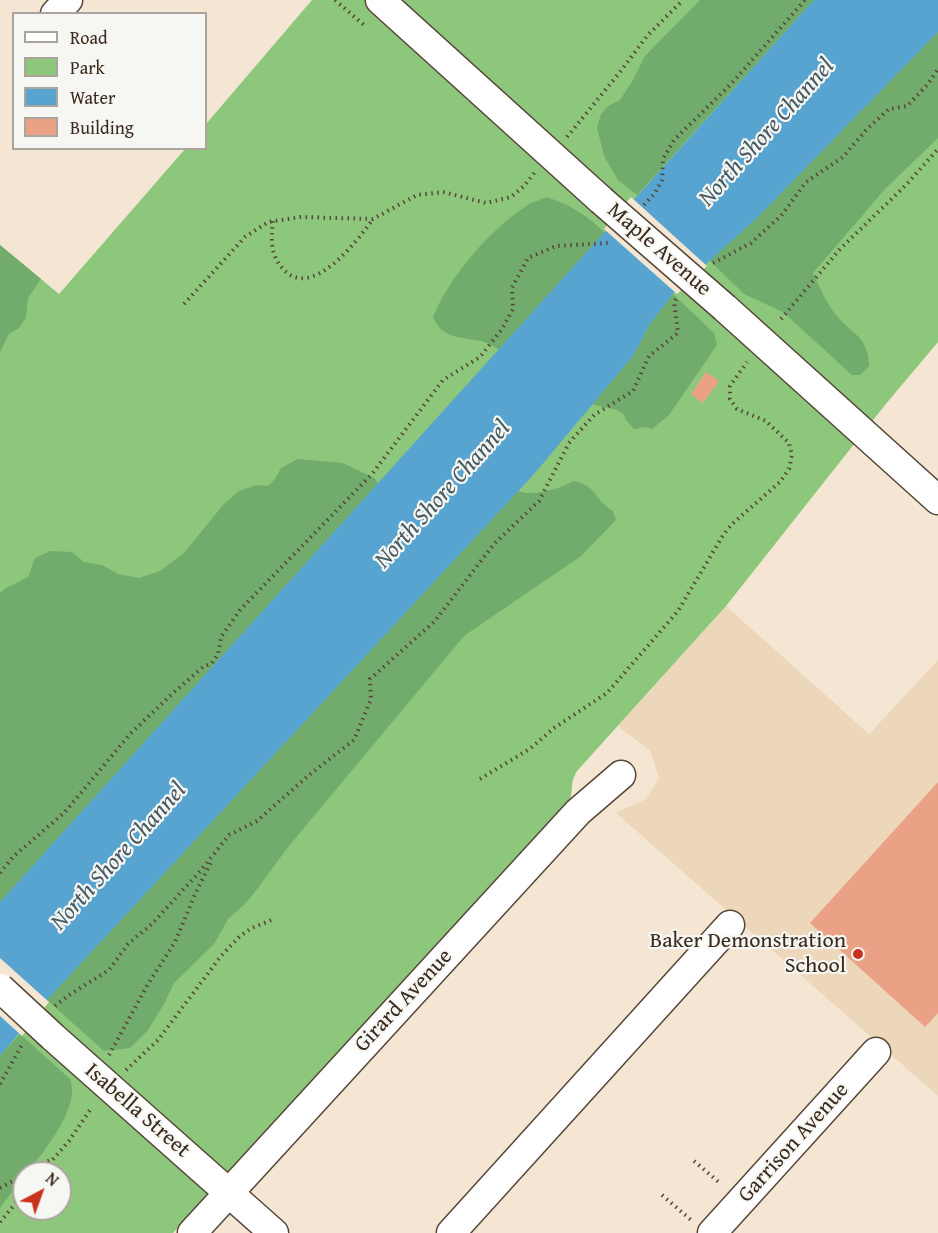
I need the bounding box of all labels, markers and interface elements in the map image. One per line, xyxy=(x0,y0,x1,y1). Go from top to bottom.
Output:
legend xyxy=(12,12,207,150)
text: Road xyxy=(70,24,108,51)
water label: North Shore Channel xyxy=(693,53,841,213)
text: Park xyxy=(70,54,105,81)
text: Water xyxy=(70,84,115,111)
text: Building xyxy=(70,114,134,141)
street label: Maple Avenue xyxy=(602,198,716,302)
water label: North Shore Channel xyxy=(369,415,517,575)
water label: North Shore Channel xyxy=(45,777,193,937)
place label: Baker Demonstration School xyxy=(650,928,846,980)
street label: Girard Avenue xyxy=(350,944,458,1058)
marker: Baker Demonstration School xyxy=(851,947,865,961)
street label: Isabella Street xyxy=(79,1058,195,1164)
street label: Garrison Avenue xyxy=(733,1078,855,1208)
north arrow xyxy=(12,1161,72,1221)
text: N xyxy=(41,1166,64,1191)

